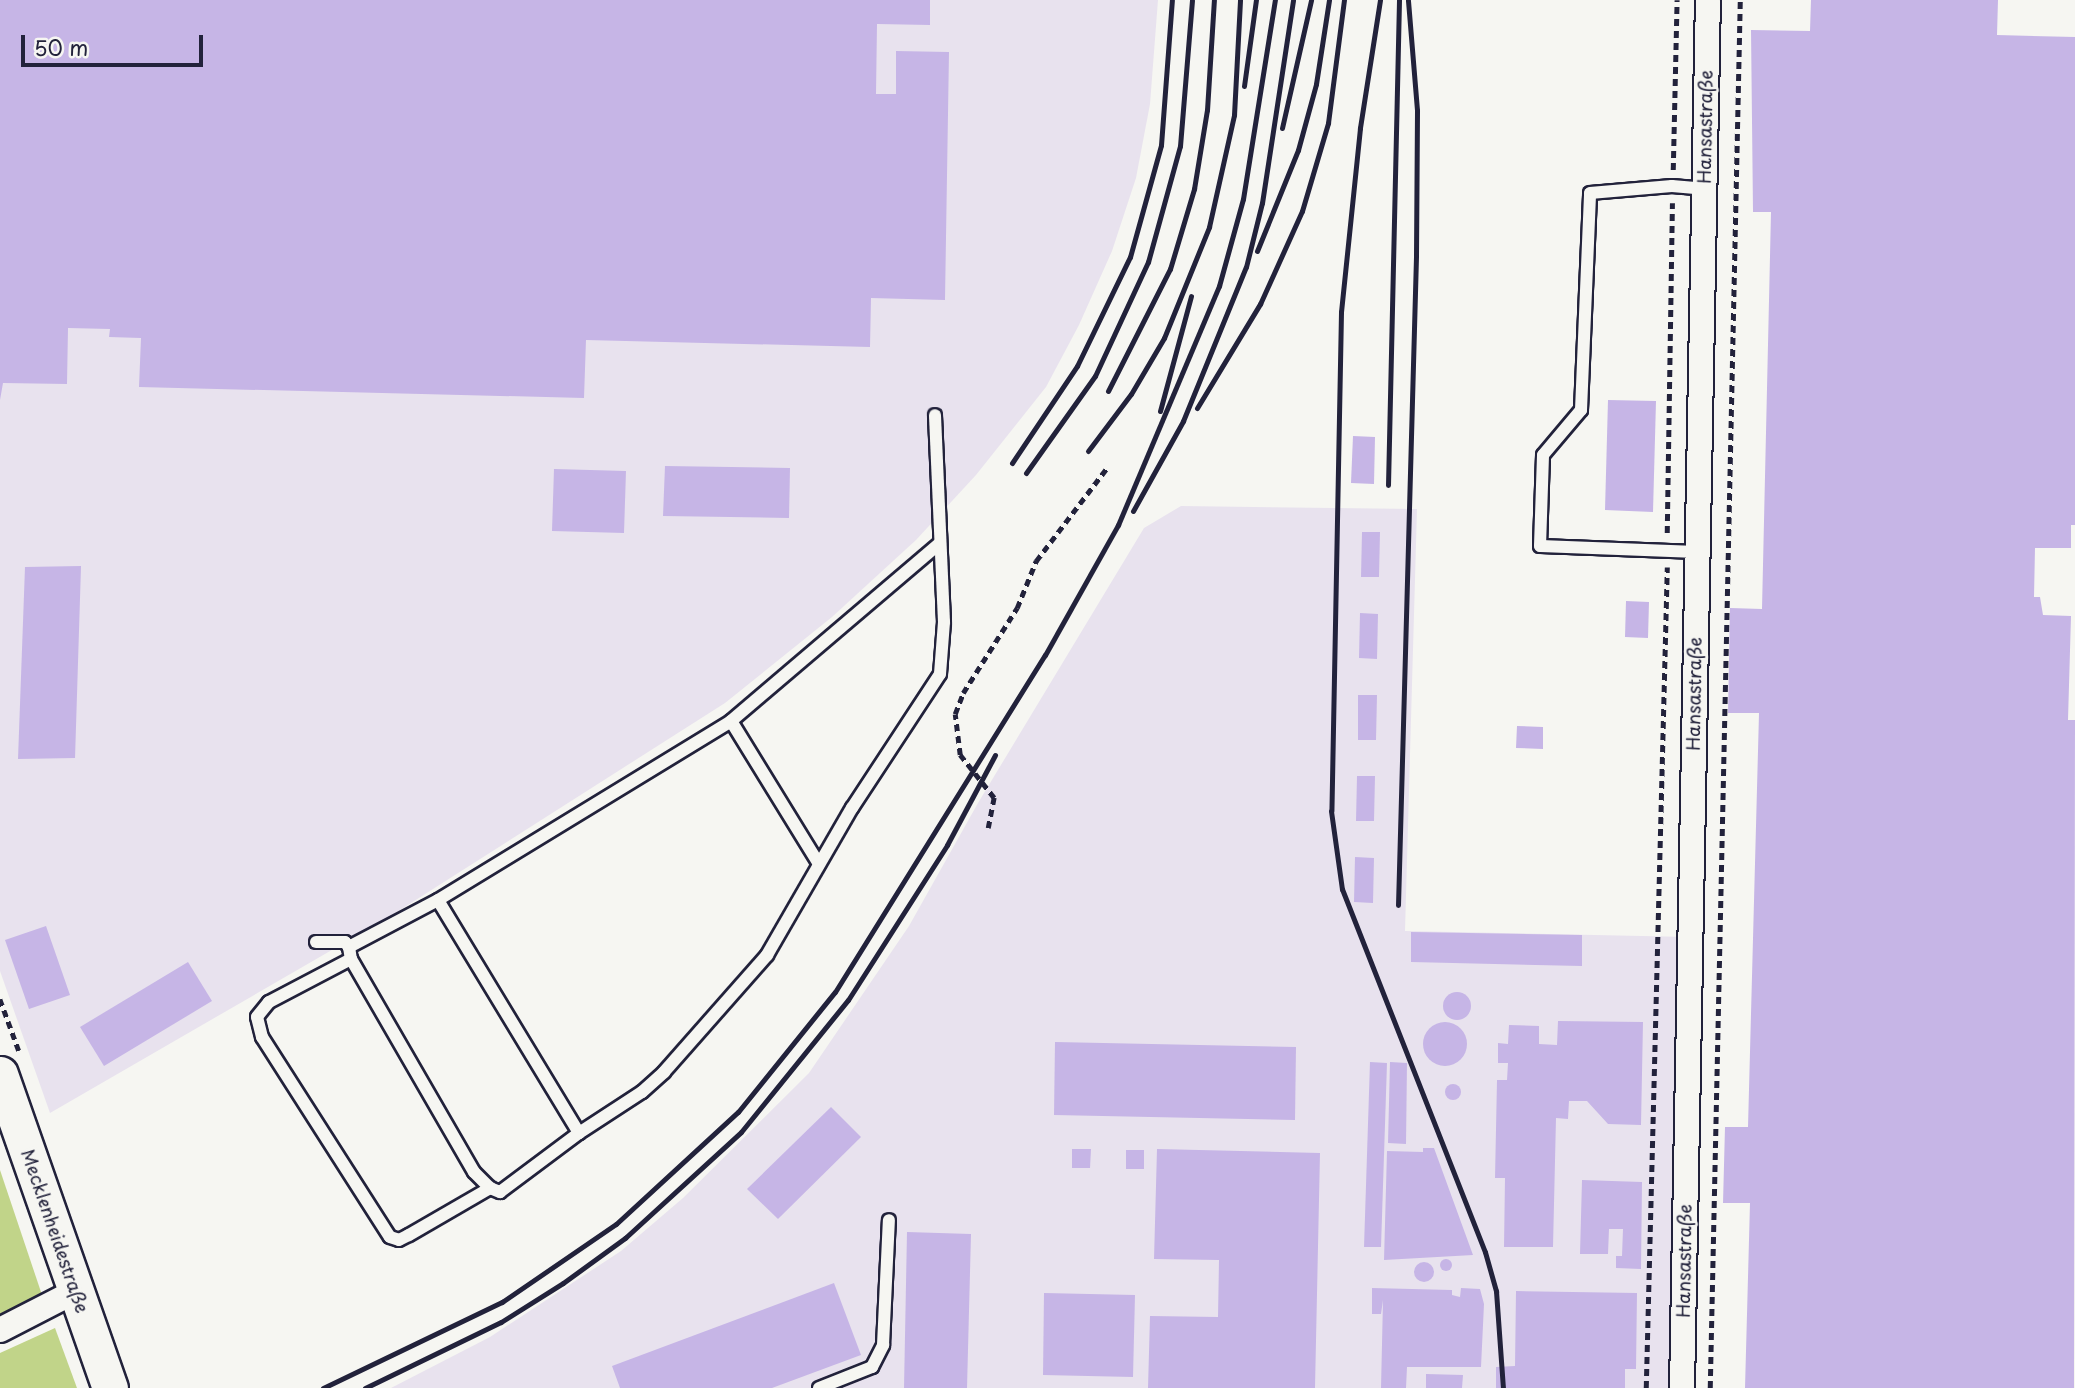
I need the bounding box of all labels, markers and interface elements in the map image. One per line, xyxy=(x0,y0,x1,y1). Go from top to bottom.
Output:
scale bar xyxy=(24,21,206,65)
text: 50 m xyxy=(34,31,88,63)
street label: Hansastraße xyxy=(1693,70,1717,184)
street label: Hansastraße xyxy=(1682,637,1706,751)
street label: Mecklenheidestraße xyxy=(17,1146,93,1316)
street label: Hansastraße xyxy=(1672,1204,1696,1318)

